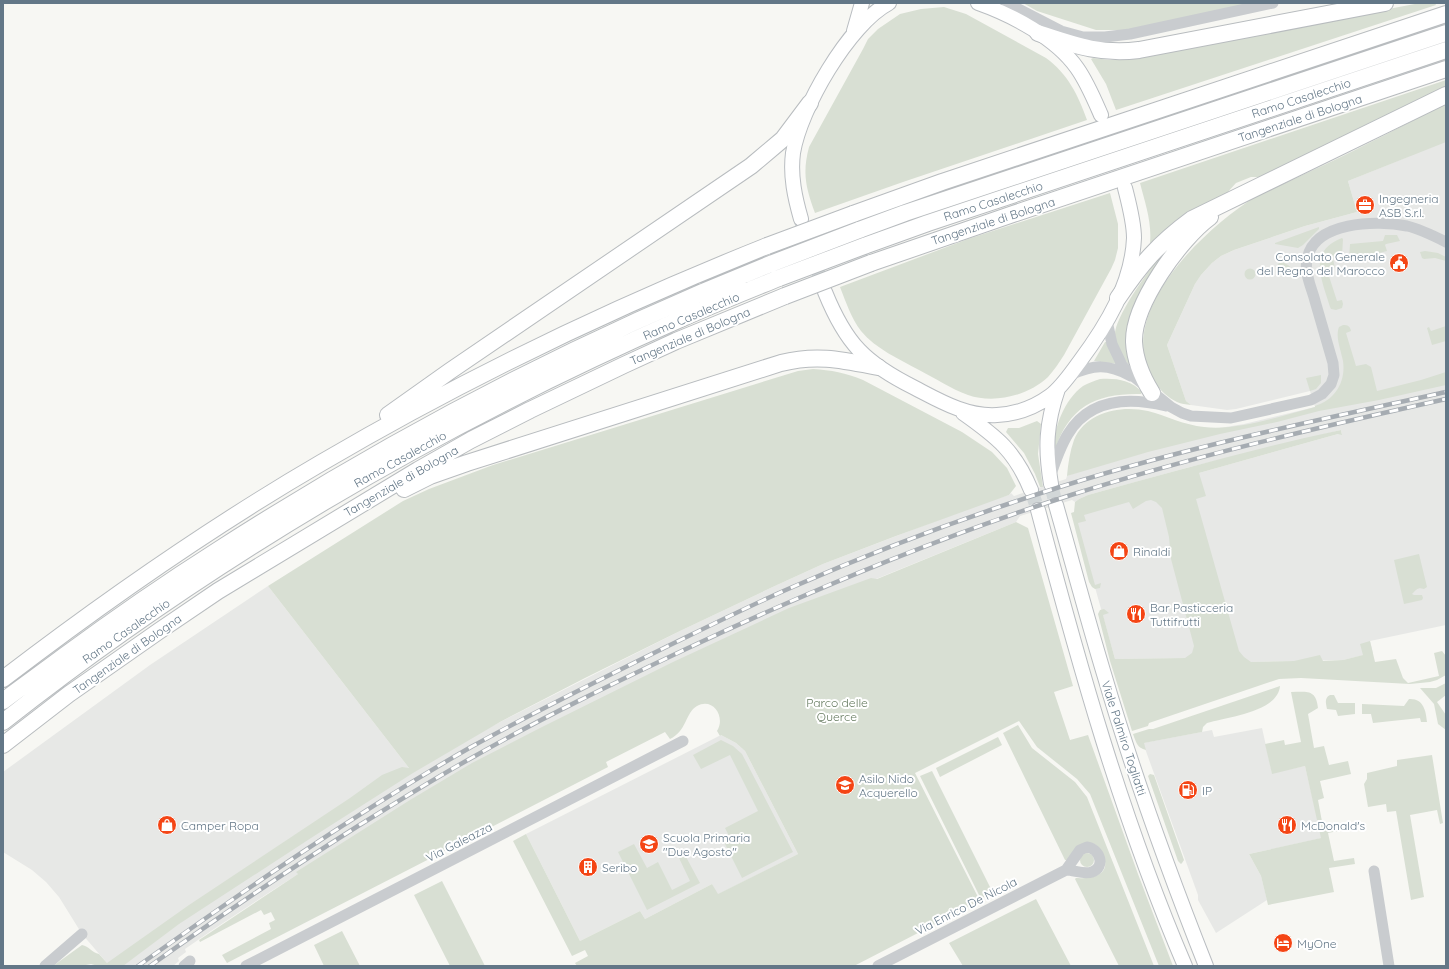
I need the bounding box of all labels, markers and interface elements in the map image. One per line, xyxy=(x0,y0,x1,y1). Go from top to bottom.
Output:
street label: Ramo Casalecchio xyxy=(1250,75,1352,121)
street label: Tangenziale di Bologna xyxy=(1236,91,1364,145)
street label: Ramo Casalecchio xyxy=(942,178,1044,224)
place label: Ingegneria ASB S.r.l. xyxy=(1379,191,1439,220)
street label: Tangenziale di Bologna xyxy=(929,194,1057,248)
office icon: Ingegneria ASB S.r.l. xyxy=(1354,194,1376,216)
place label: Consolato Generale del Regno del Marocco xyxy=(1257,249,1385,278)
public building icon: Consolato Generale del Regno del Marocco xyxy=(1388,252,1410,274)
street label: Ramo Casalecchio xyxy=(640,289,742,343)
street label: Tangenziale di Bologna xyxy=(628,304,752,368)
street label: Ramo Casalecchio xyxy=(351,427,449,491)
street label: Tangenziale di Bologna xyxy=(341,442,461,520)
shop icon: Rinaldi xyxy=(1108,540,1130,562)
place label: Rinaldi xyxy=(1133,544,1170,559)
street label: Ramo Casalecchio xyxy=(79,595,173,667)
place label: Bar Pasticceria Tuttifrutti xyxy=(1150,600,1233,629)
restaurant icon: Bar Pasticceria Tuttifrutti xyxy=(1125,603,1147,625)
street label: Tangenziale di Bologna xyxy=(70,611,184,697)
street label: Viale Palmiro Togliatti xyxy=(1098,679,1150,797)
park label: Parco delle Querce xyxy=(806,695,868,724)
place label: Asilo Nido Acquerello xyxy=(859,771,918,800)
school or university icon: Asilo Nido Acquerello xyxy=(834,774,856,796)
fuel station icon: IP xyxy=(1177,779,1199,801)
place label: IP xyxy=(1202,783,1212,798)
shop icon: Camper Ropa xyxy=(156,814,178,836)
restaurant icon: McDonald's xyxy=(1276,814,1298,836)
place label: Camper Ropa xyxy=(181,818,259,833)
place label: McDonald's xyxy=(1301,818,1366,833)
street label: Via Galeazza xyxy=(423,819,495,865)
place label: Scuola Primaria "Due Agosto" xyxy=(663,830,750,859)
school or university icon: Scuola Primaria "Due Agosto" xyxy=(638,833,660,855)
building icon: Seribo xyxy=(577,856,599,878)
place label: Seribo xyxy=(602,860,637,875)
street label: Via Enrico De Nicola xyxy=(913,874,1019,938)
hotel icon: MyOne xyxy=(1272,932,1294,954)
place label: MyOne xyxy=(1297,936,1337,951)

